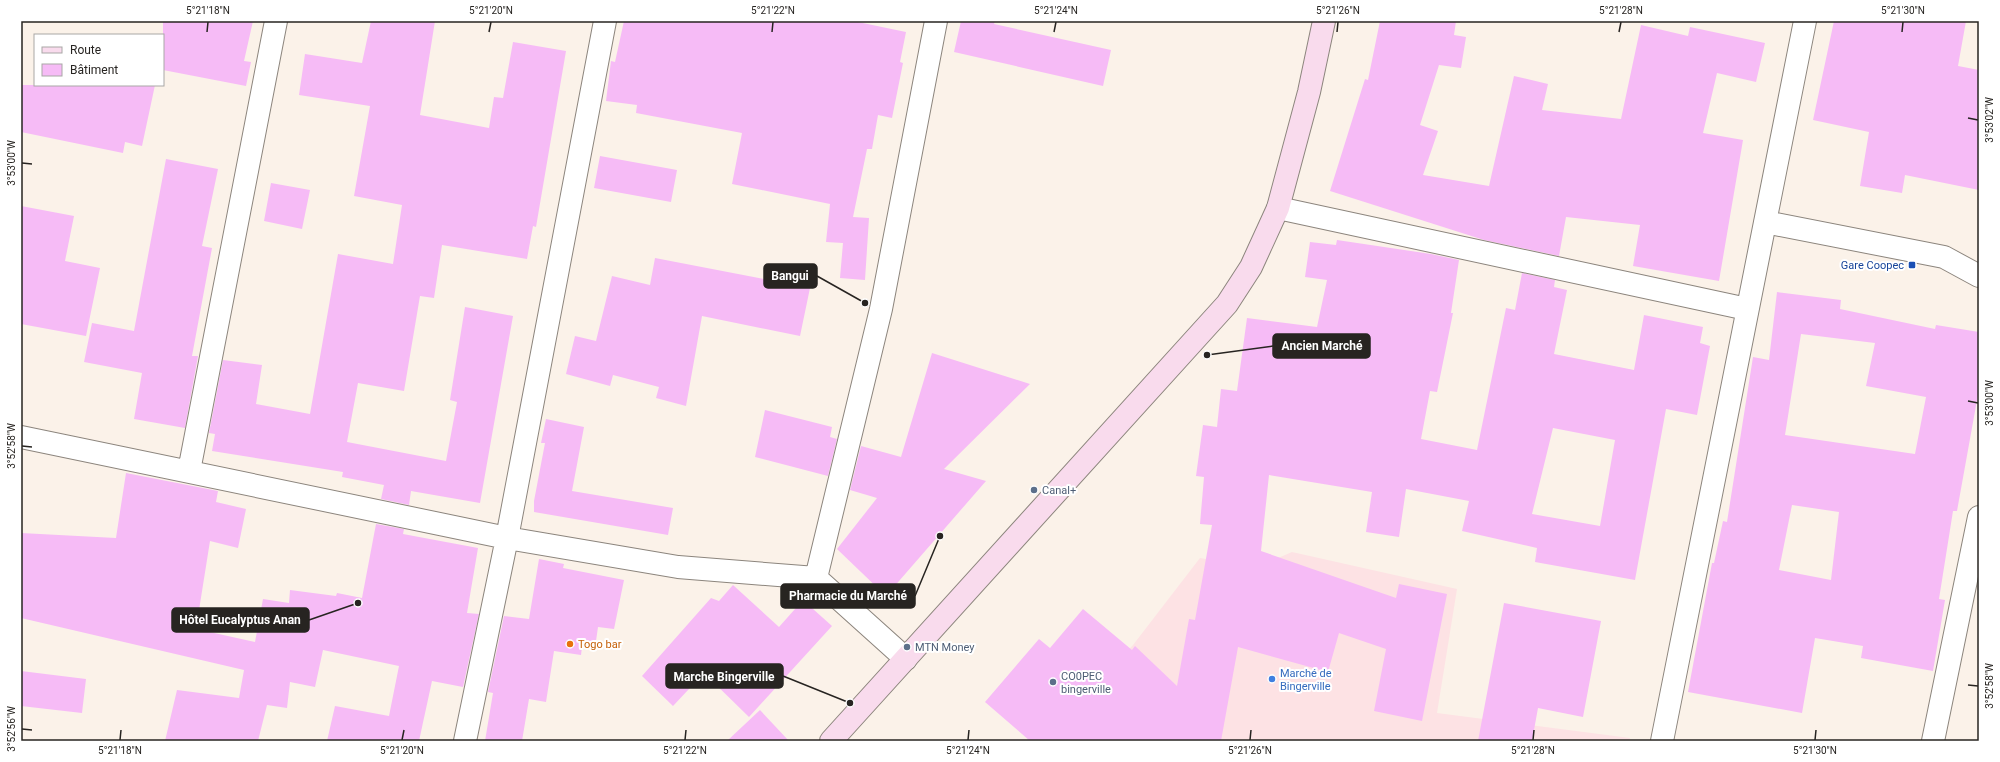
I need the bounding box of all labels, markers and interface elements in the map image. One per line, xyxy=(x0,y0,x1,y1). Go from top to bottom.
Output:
text: 5°21'18"N xyxy=(186,5,230,16)
text: 5°21'20"N xyxy=(469,5,513,16)
text: 5°21'22"N xyxy=(751,5,795,16)
text: 5°21'24"N xyxy=(1034,5,1078,16)
text: 5°21'26"N xyxy=(1316,5,1360,16)
text: 5°21'28"N xyxy=(1599,5,1643,16)
text: 5°21'30"N xyxy=(1881,5,1925,16)
legend xyxy=(34,34,164,86)
text: Route xyxy=(70,43,101,57)
text: Bâtiment xyxy=(70,63,118,77)
text: 3°53'02"W xyxy=(1984,97,1995,143)
text: 3°53'00"W xyxy=(6,140,17,186)
place label: Gare Coopec xyxy=(1841,259,1904,272)
marker: Gare Coopec xyxy=(1907,260,1917,270)
callout: Bangui xyxy=(764,264,817,288)
text: Bangui xyxy=(771,269,809,283)
callout: Ancien Marché xyxy=(1273,334,1370,358)
text: Ancien Marché xyxy=(1282,339,1363,353)
text: 3°53'00"W xyxy=(1984,380,1995,426)
text: 3°52'58"W xyxy=(6,423,17,469)
place label: Canal+ xyxy=(1042,484,1076,497)
marker: Canal+ xyxy=(1029,485,1039,495)
callout: Pharmacie du Marché xyxy=(781,584,915,608)
text: Pharmacie du Marché xyxy=(789,589,908,603)
callout: Hôtel Eucalyptus Anan xyxy=(172,608,309,632)
text: Hôtel Eucalyptus Anan xyxy=(179,613,301,627)
place label: Togo bar xyxy=(578,638,622,651)
marker: Togo bar xyxy=(565,639,575,649)
place label: MTN Money xyxy=(915,641,975,654)
marker: MTN Money xyxy=(902,642,912,652)
text: 3°52'58"W xyxy=(1984,663,1995,709)
callout: Marche Bingerville xyxy=(666,664,783,688)
place label: Marché de Bingerville xyxy=(1280,667,1332,693)
text: Marche Bingerville xyxy=(673,670,775,684)
place label: CO0PEC bingerville xyxy=(1061,670,1111,696)
marker: Marché de Bingerville xyxy=(1267,674,1277,684)
marker: CO0PEC bingerville xyxy=(1048,677,1058,687)
text: 3°52'56"W xyxy=(6,706,17,752)
text: 5°21'18"N xyxy=(98,745,142,756)
text: 5°21'20"N xyxy=(380,745,424,756)
text: 5°21'22"N xyxy=(663,745,707,756)
text: 5°21'24"N xyxy=(946,745,990,756)
text: 5°21'26"N xyxy=(1228,745,1272,756)
text: 5°21'28"N xyxy=(1511,745,1555,756)
text: 5°21'30"N xyxy=(1793,745,1837,756)

